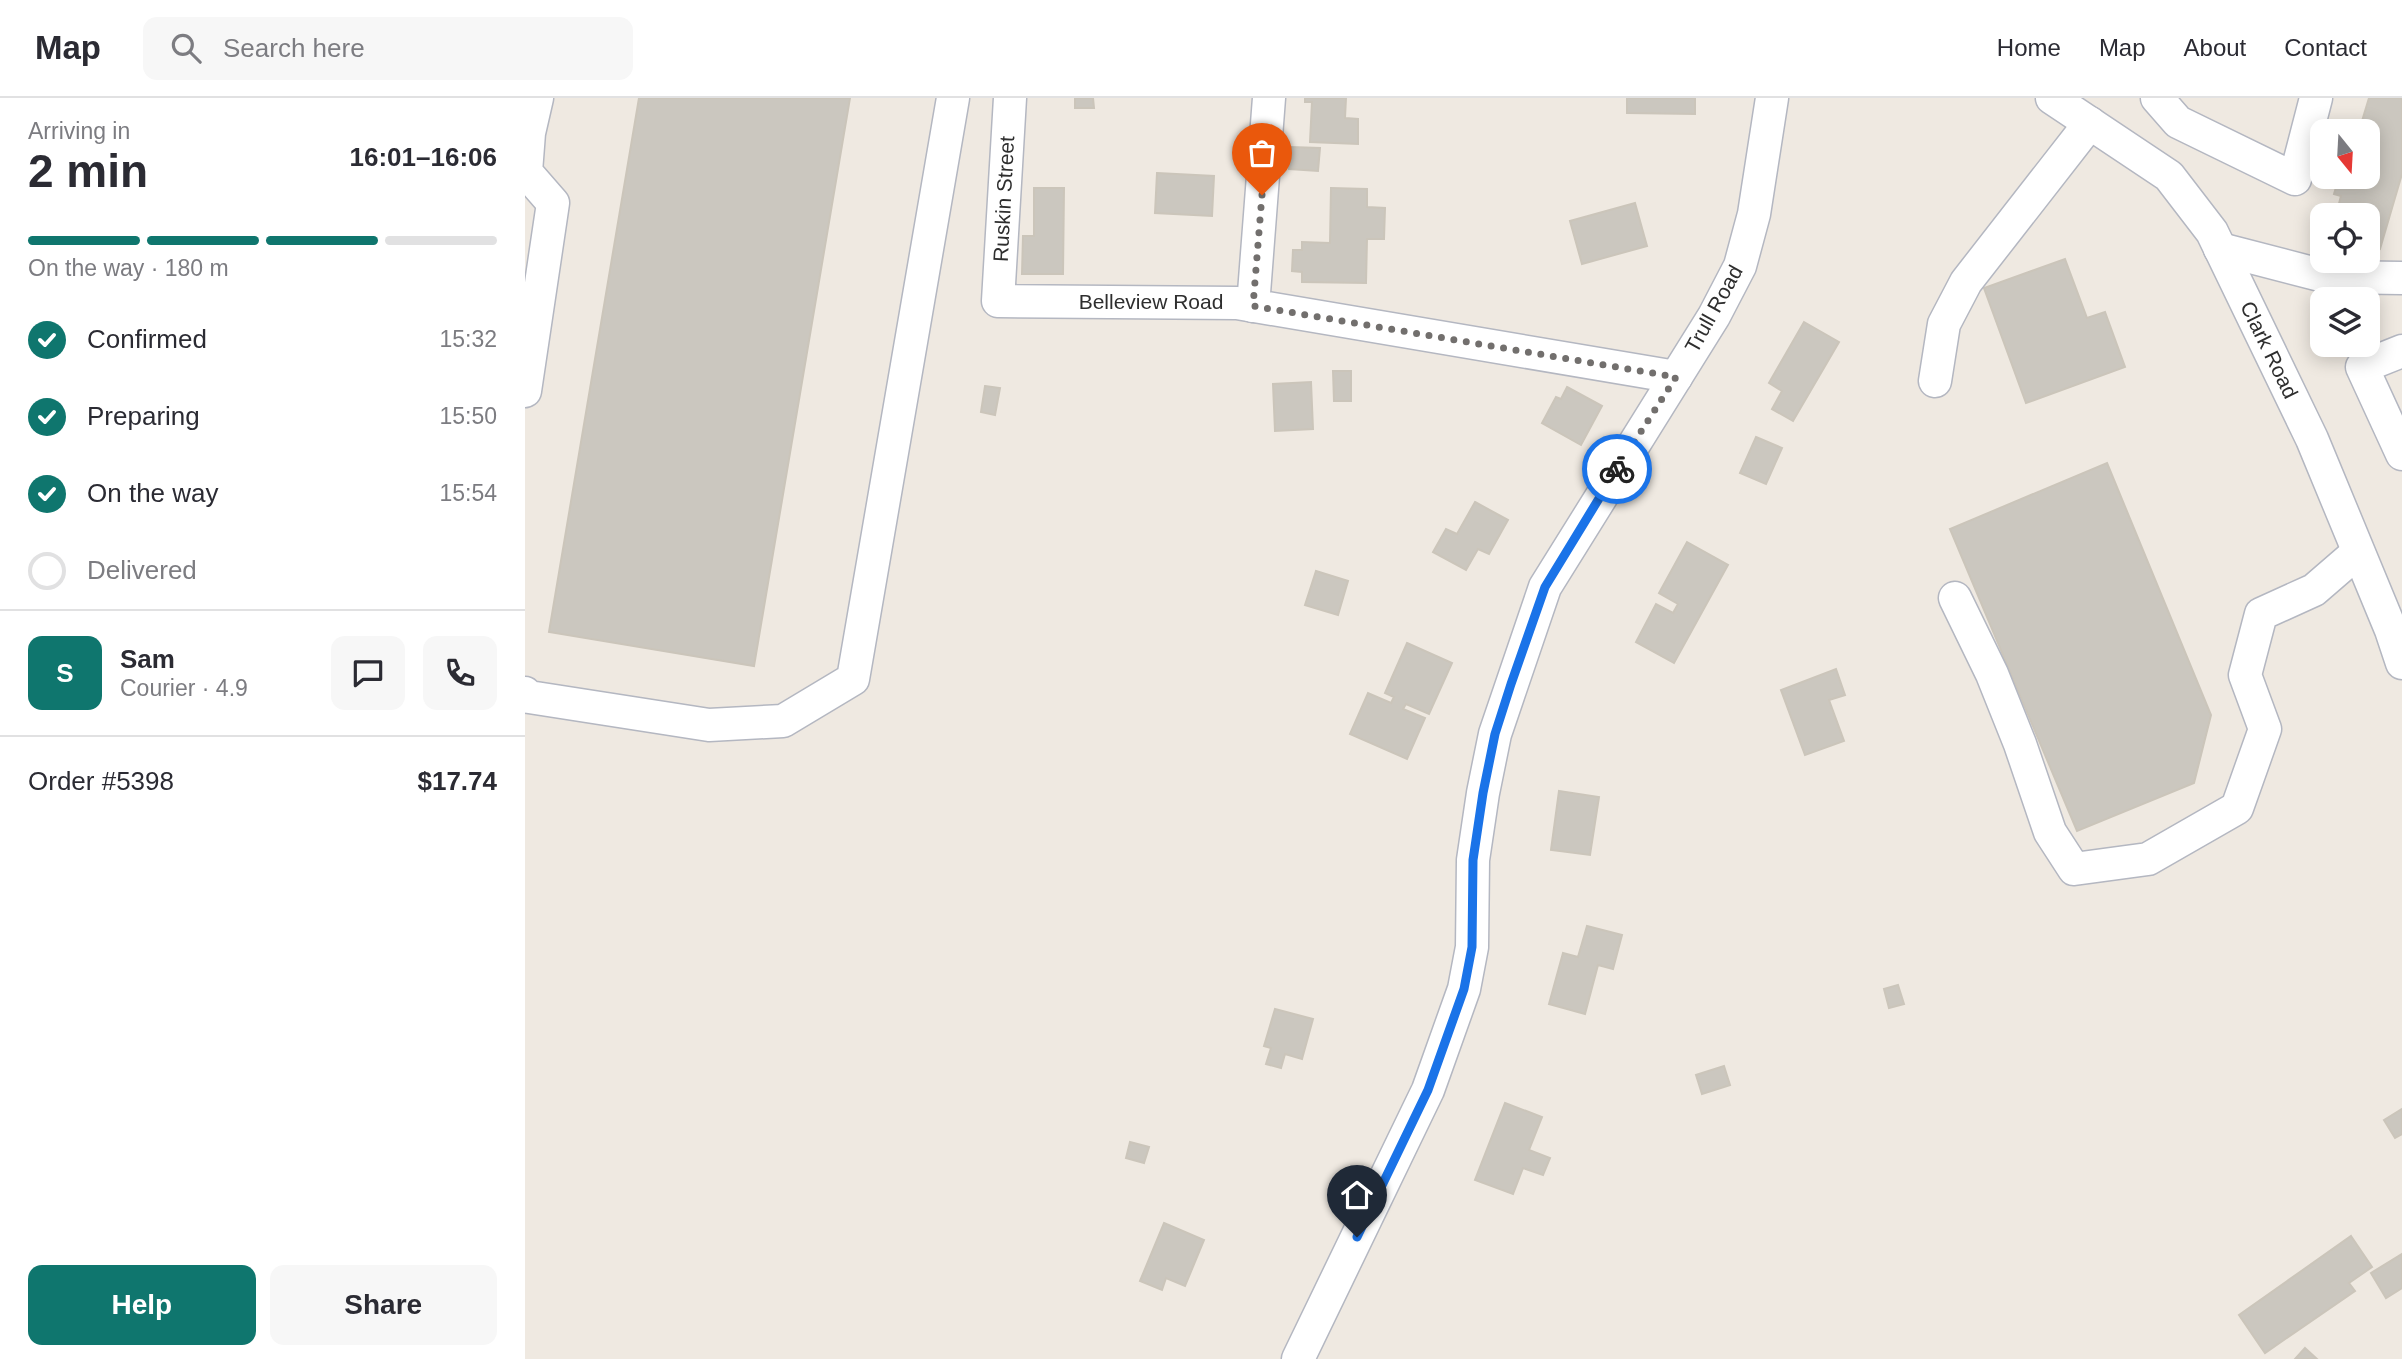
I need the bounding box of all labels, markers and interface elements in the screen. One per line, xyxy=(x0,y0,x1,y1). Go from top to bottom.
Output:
search box xyxy=(143,17,633,80)
text: Map xyxy=(35,29,101,66)
icon: search xyxy=(167,29,205,67)
text: Search here xyxy=(223,33,365,63)
text: Home xyxy=(1997,34,2061,61)
text: Map xyxy=(2099,34,2146,61)
text: About xyxy=(2184,34,2246,61)
text: Contact xyxy=(2284,34,2367,61)
text: Arriving in xyxy=(28,118,130,144)
north arrow xyxy=(2310,119,2380,189)
map controls xyxy=(2310,119,2380,357)
pin xyxy=(1232,123,1292,195)
icon: bag xyxy=(1243,134,1281,172)
street label: Ruskin Street xyxy=(989,135,1018,263)
text: 16:01–16:06 xyxy=(350,142,497,172)
text: 2 min xyxy=(28,145,148,197)
button: locate xyxy=(2310,203,2380,273)
text: On the way · 180 m xyxy=(28,255,229,281)
street label: Trull Road xyxy=(1680,261,1747,356)
button: layers xyxy=(2310,287,2380,357)
street label: Belleview Road xyxy=(1079,290,1223,313)
street label: Clark Road xyxy=(2236,298,2303,402)
icon: check xyxy=(28,321,66,359)
text: Confirmed xyxy=(87,324,207,354)
text: 15:32 xyxy=(439,326,497,352)
icon: check xyxy=(28,398,66,436)
text: Preparing xyxy=(87,401,200,431)
text: 15:50 xyxy=(439,403,497,429)
courier xyxy=(1582,434,1652,504)
icon: bike xyxy=(1598,450,1636,488)
icon: check xyxy=(28,475,66,513)
text: On the way xyxy=(87,478,219,508)
text: 15:54 xyxy=(439,480,497,506)
text: Delivered xyxy=(87,555,197,585)
button: chat xyxy=(331,636,405,710)
button: phone xyxy=(423,636,497,710)
text: Sam xyxy=(120,644,175,674)
text: S xyxy=(56,658,74,688)
text: Courier · 4.9 xyxy=(120,675,248,701)
text: Order #5398 xyxy=(28,766,174,796)
text: $17.74 xyxy=(417,766,497,796)
pin xyxy=(1327,1165,1387,1237)
icon: home xyxy=(1338,1176,1376,1214)
button: Help xyxy=(28,1265,256,1345)
button: Share xyxy=(270,1265,497,1345)

